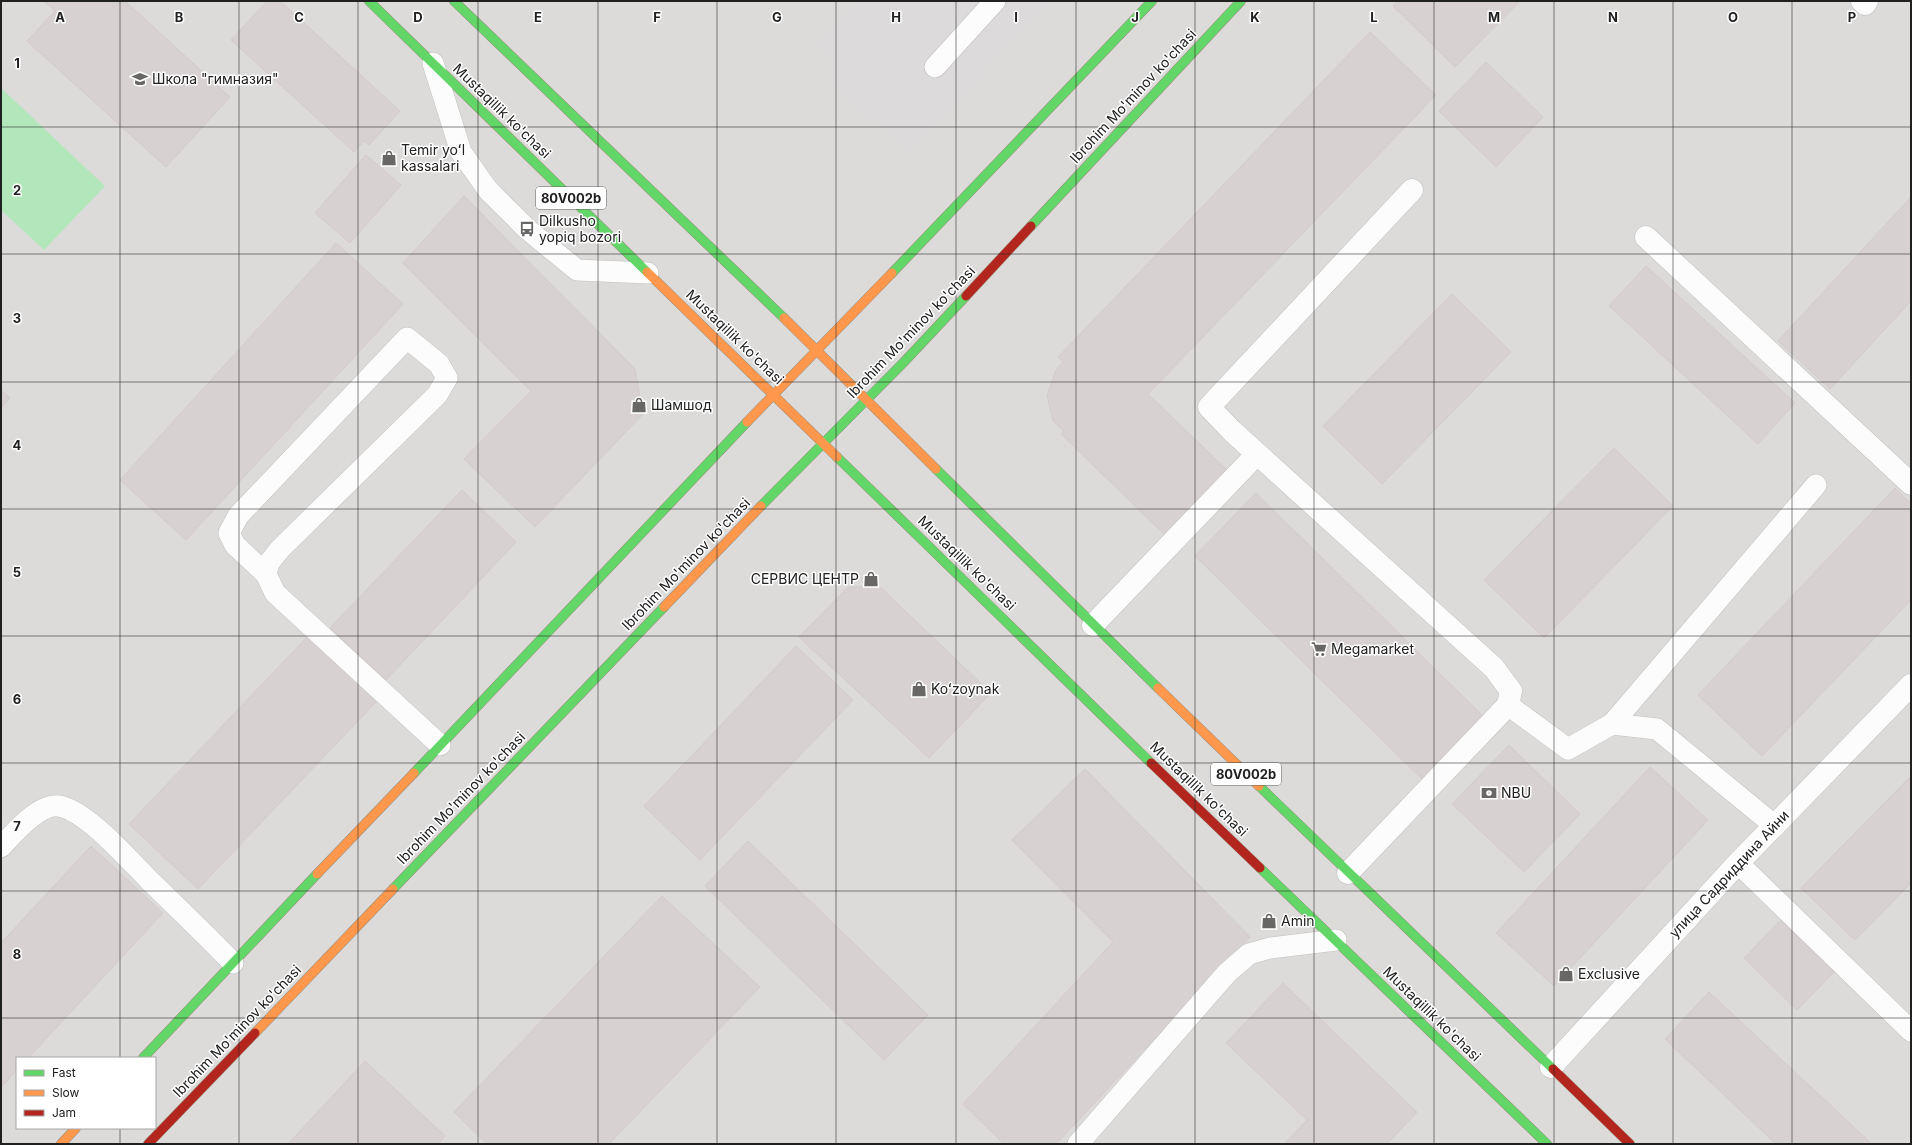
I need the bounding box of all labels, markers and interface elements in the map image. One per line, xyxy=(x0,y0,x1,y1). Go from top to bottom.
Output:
text: A xyxy=(55,9,65,25)
text: B xyxy=(175,9,184,25)
text: C xyxy=(294,9,304,25)
text: D xyxy=(413,9,423,25)
text: E xyxy=(534,9,542,25)
text: F xyxy=(653,9,661,25)
text: G xyxy=(772,9,782,25)
text: H xyxy=(891,9,901,25)
text: I xyxy=(1014,9,1018,25)
text: J xyxy=(1131,9,1139,25)
text: K xyxy=(1250,9,1260,25)
text: L xyxy=(1370,9,1378,25)
text: M xyxy=(1488,9,1500,25)
text: N xyxy=(1608,9,1618,25)
text: O xyxy=(1728,9,1738,25)
text: P xyxy=(1848,9,1856,25)
street label: Ibrohim Mo'minov ko'chasi xyxy=(1066,25,1199,166)
text: 1 xyxy=(14,55,20,71)
street label: Mustaqillik ko'chasi xyxy=(450,60,555,162)
school or university icon: Школа "гимназия" xyxy=(131,70,149,88)
place label: Школа "гимназия" xyxy=(152,70,278,87)
place label: Temir yoʻl kassalari xyxy=(401,141,465,174)
shop icon: Temir yoʻl kassalari xyxy=(380,149,398,167)
text: 2 xyxy=(13,182,21,198)
road number: 80V002b xyxy=(536,187,606,209)
place label: Dilkusho yopiq bozori xyxy=(539,212,621,245)
bus stop icon: Dilkusho yopiq bozori xyxy=(518,220,536,238)
street label: Ibrohim Mo'minov ko'chasi xyxy=(843,262,978,401)
street label: Mustaqillik ko'chasi xyxy=(683,286,788,388)
text: 3 xyxy=(13,310,21,326)
shop icon: Шамшод xyxy=(630,396,648,414)
place label: Шамшод xyxy=(651,396,712,413)
text: 4 xyxy=(13,437,22,453)
street label: Ibrohim Mo'minov ko'chasi xyxy=(618,494,753,633)
street label: Mustaqillik ko'chasi xyxy=(915,512,1020,614)
text: 5 xyxy=(13,564,21,580)
place label: СЕРВИС ЦЕНТР xyxy=(751,570,859,587)
shop icon: СЕРВИС ЦЕНТР xyxy=(862,570,880,588)
supermarket icon: Megamarket xyxy=(1310,640,1328,658)
place label: Megamarket xyxy=(1331,640,1414,657)
shop icon: Koʻzoynak xyxy=(910,680,928,698)
place label: Koʻzoynak xyxy=(931,680,1000,697)
text: 6 xyxy=(13,691,21,707)
street label: Ibrohim Mo'minov ko'chasi xyxy=(393,728,528,867)
street label: Mustaqillik ko'chasi xyxy=(1147,738,1252,840)
road number: 80V002b xyxy=(1211,763,1281,785)
bank icon: NBU xyxy=(1480,784,1498,802)
place label: NBU xyxy=(1501,784,1531,801)
street label: улица Садриддина Айни xyxy=(1665,806,1792,941)
text: 7 xyxy=(13,818,21,834)
shop icon: Amin xyxy=(1260,912,1278,930)
place label: Amin xyxy=(1281,912,1315,929)
text: 8 xyxy=(13,946,21,962)
street label: Ibrohim Mo'minov ko'chasi xyxy=(169,961,304,1100)
street label: Mustaqillik ko'chasi xyxy=(1380,963,1485,1065)
shop icon: Exclusive xyxy=(1557,965,1575,983)
place label: Exclusive xyxy=(1578,965,1640,982)
legend xyxy=(16,1057,156,1129)
text: Fast xyxy=(52,1065,76,1080)
text: Slow xyxy=(52,1085,80,1100)
text: Jam xyxy=(52,1105,76,1120)

